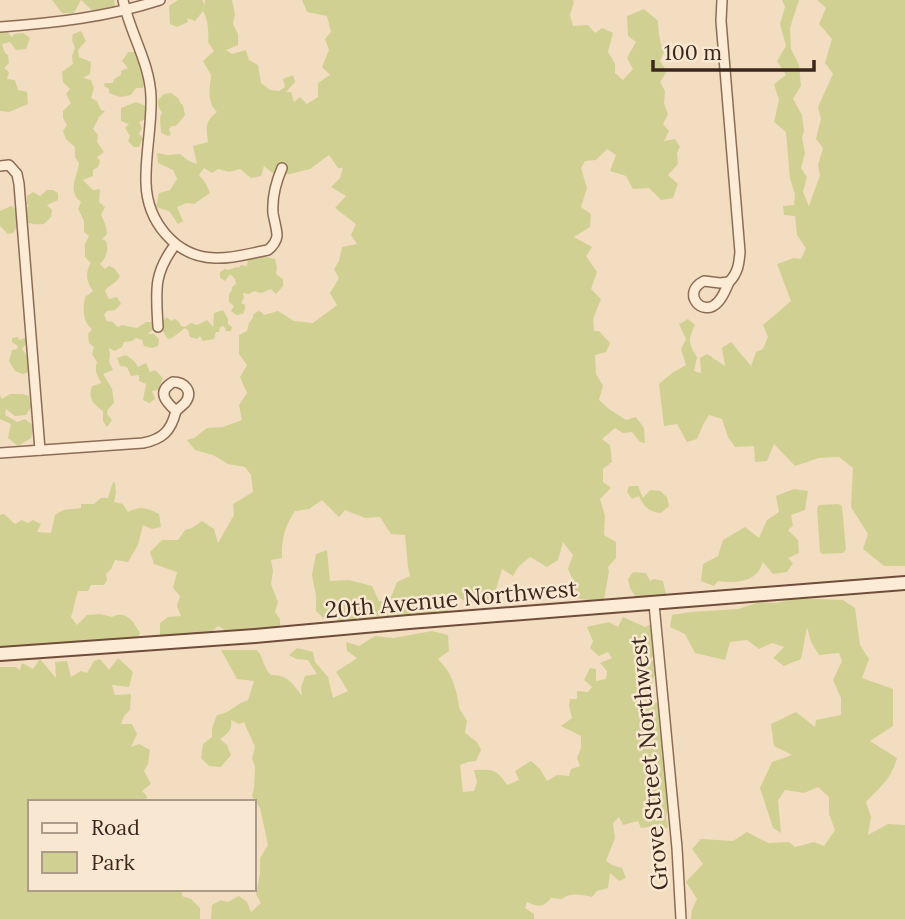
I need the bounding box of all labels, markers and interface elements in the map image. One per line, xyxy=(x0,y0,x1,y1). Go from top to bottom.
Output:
scale bar xyxy=(653,28,814,72)
text: 100 m xyxy=(664,39,722,66)
street label: 20th Avenue Northwest xyxy=(324,573,578,624)
street label: Grove Street Northwest xyxy=(623,634,674,892)
legend xyxy=(28,800,256,891)
text: Road xyxy=(91,814,140,841)
text: Park xyxy=(91,849,135,876)

